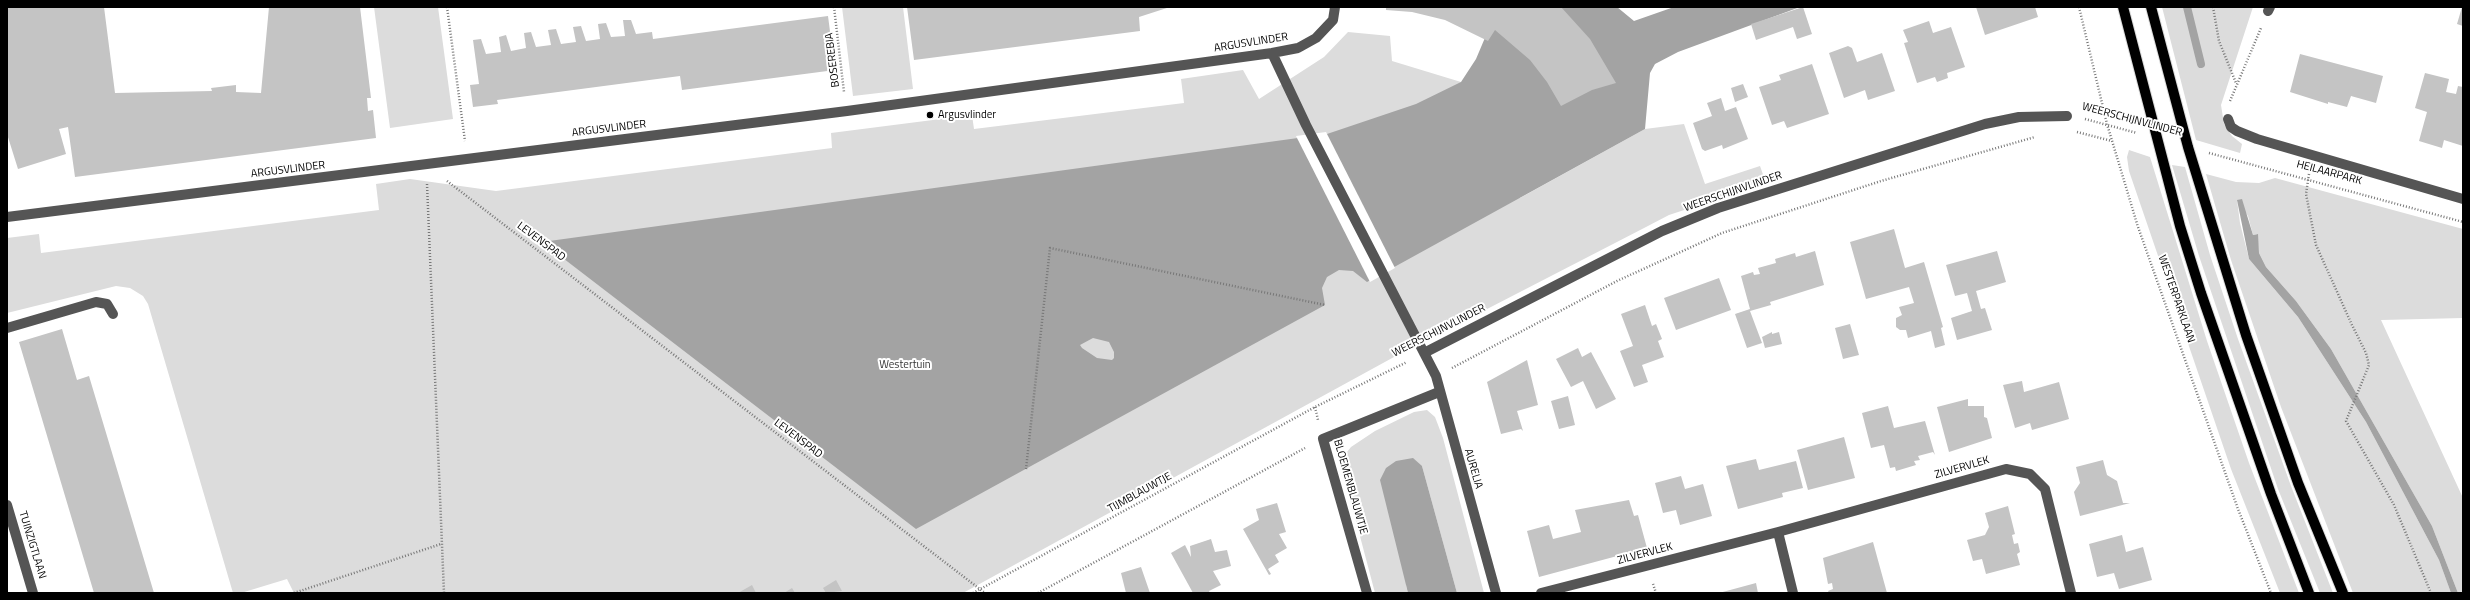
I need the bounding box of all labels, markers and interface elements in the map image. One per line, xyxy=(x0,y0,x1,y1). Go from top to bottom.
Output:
street label: ARGUSVLINDER xyxy=(1213,31,1289,55)
street label: BOSEREBIA xyxy=(823,32,843,88)
street label: WEERSCHIJNVLINDER xyxy=(2081,100,2183,140)
place label: Argusvlinder xyxy=(938,108,996,122)
marker: Argusvlinder xyxy=(925,110,935,120)
street label: ARGUSVLINDER xyxy=(571,118,647,140)
street label: HEILAARPARK xyxy=(2295,158,2363,188)
street label: ARGUSVLINDER xyxy=(250,159,326,181)
street label: WEERSCHIJNVLINDER xyxy=(1682,169,1784,215)
street label: LEVENSPAD xyxy=(514,220,568,264)
street label: WESTERPARKLAAN xyxy=(2155,253,2197,345)
street label: WEERSCHIJNVLINDER xyxy=(1390,302,1488,360)
park label: Westertuin xyxy=(879,358,931,372)
street label: LEVENSPAD xyxy=(771,417,825,461)
street label: BLOEMENBLAUWTJE xyxy=(1330,438,1370,536)
street label: AURELIA xyxy=(1461,447,1485,491)
street label: ZILVERVLEK xyxy=(1933,454,1991,482)
street label: TIJMBLAUWTJE xyxy=(1106,470,1174,516)
street label: TUINZIGTLAAN xyxy=(15,510,49,580)
street label: ZILVERVLEK xyxy=(1616,540,1674,568)

